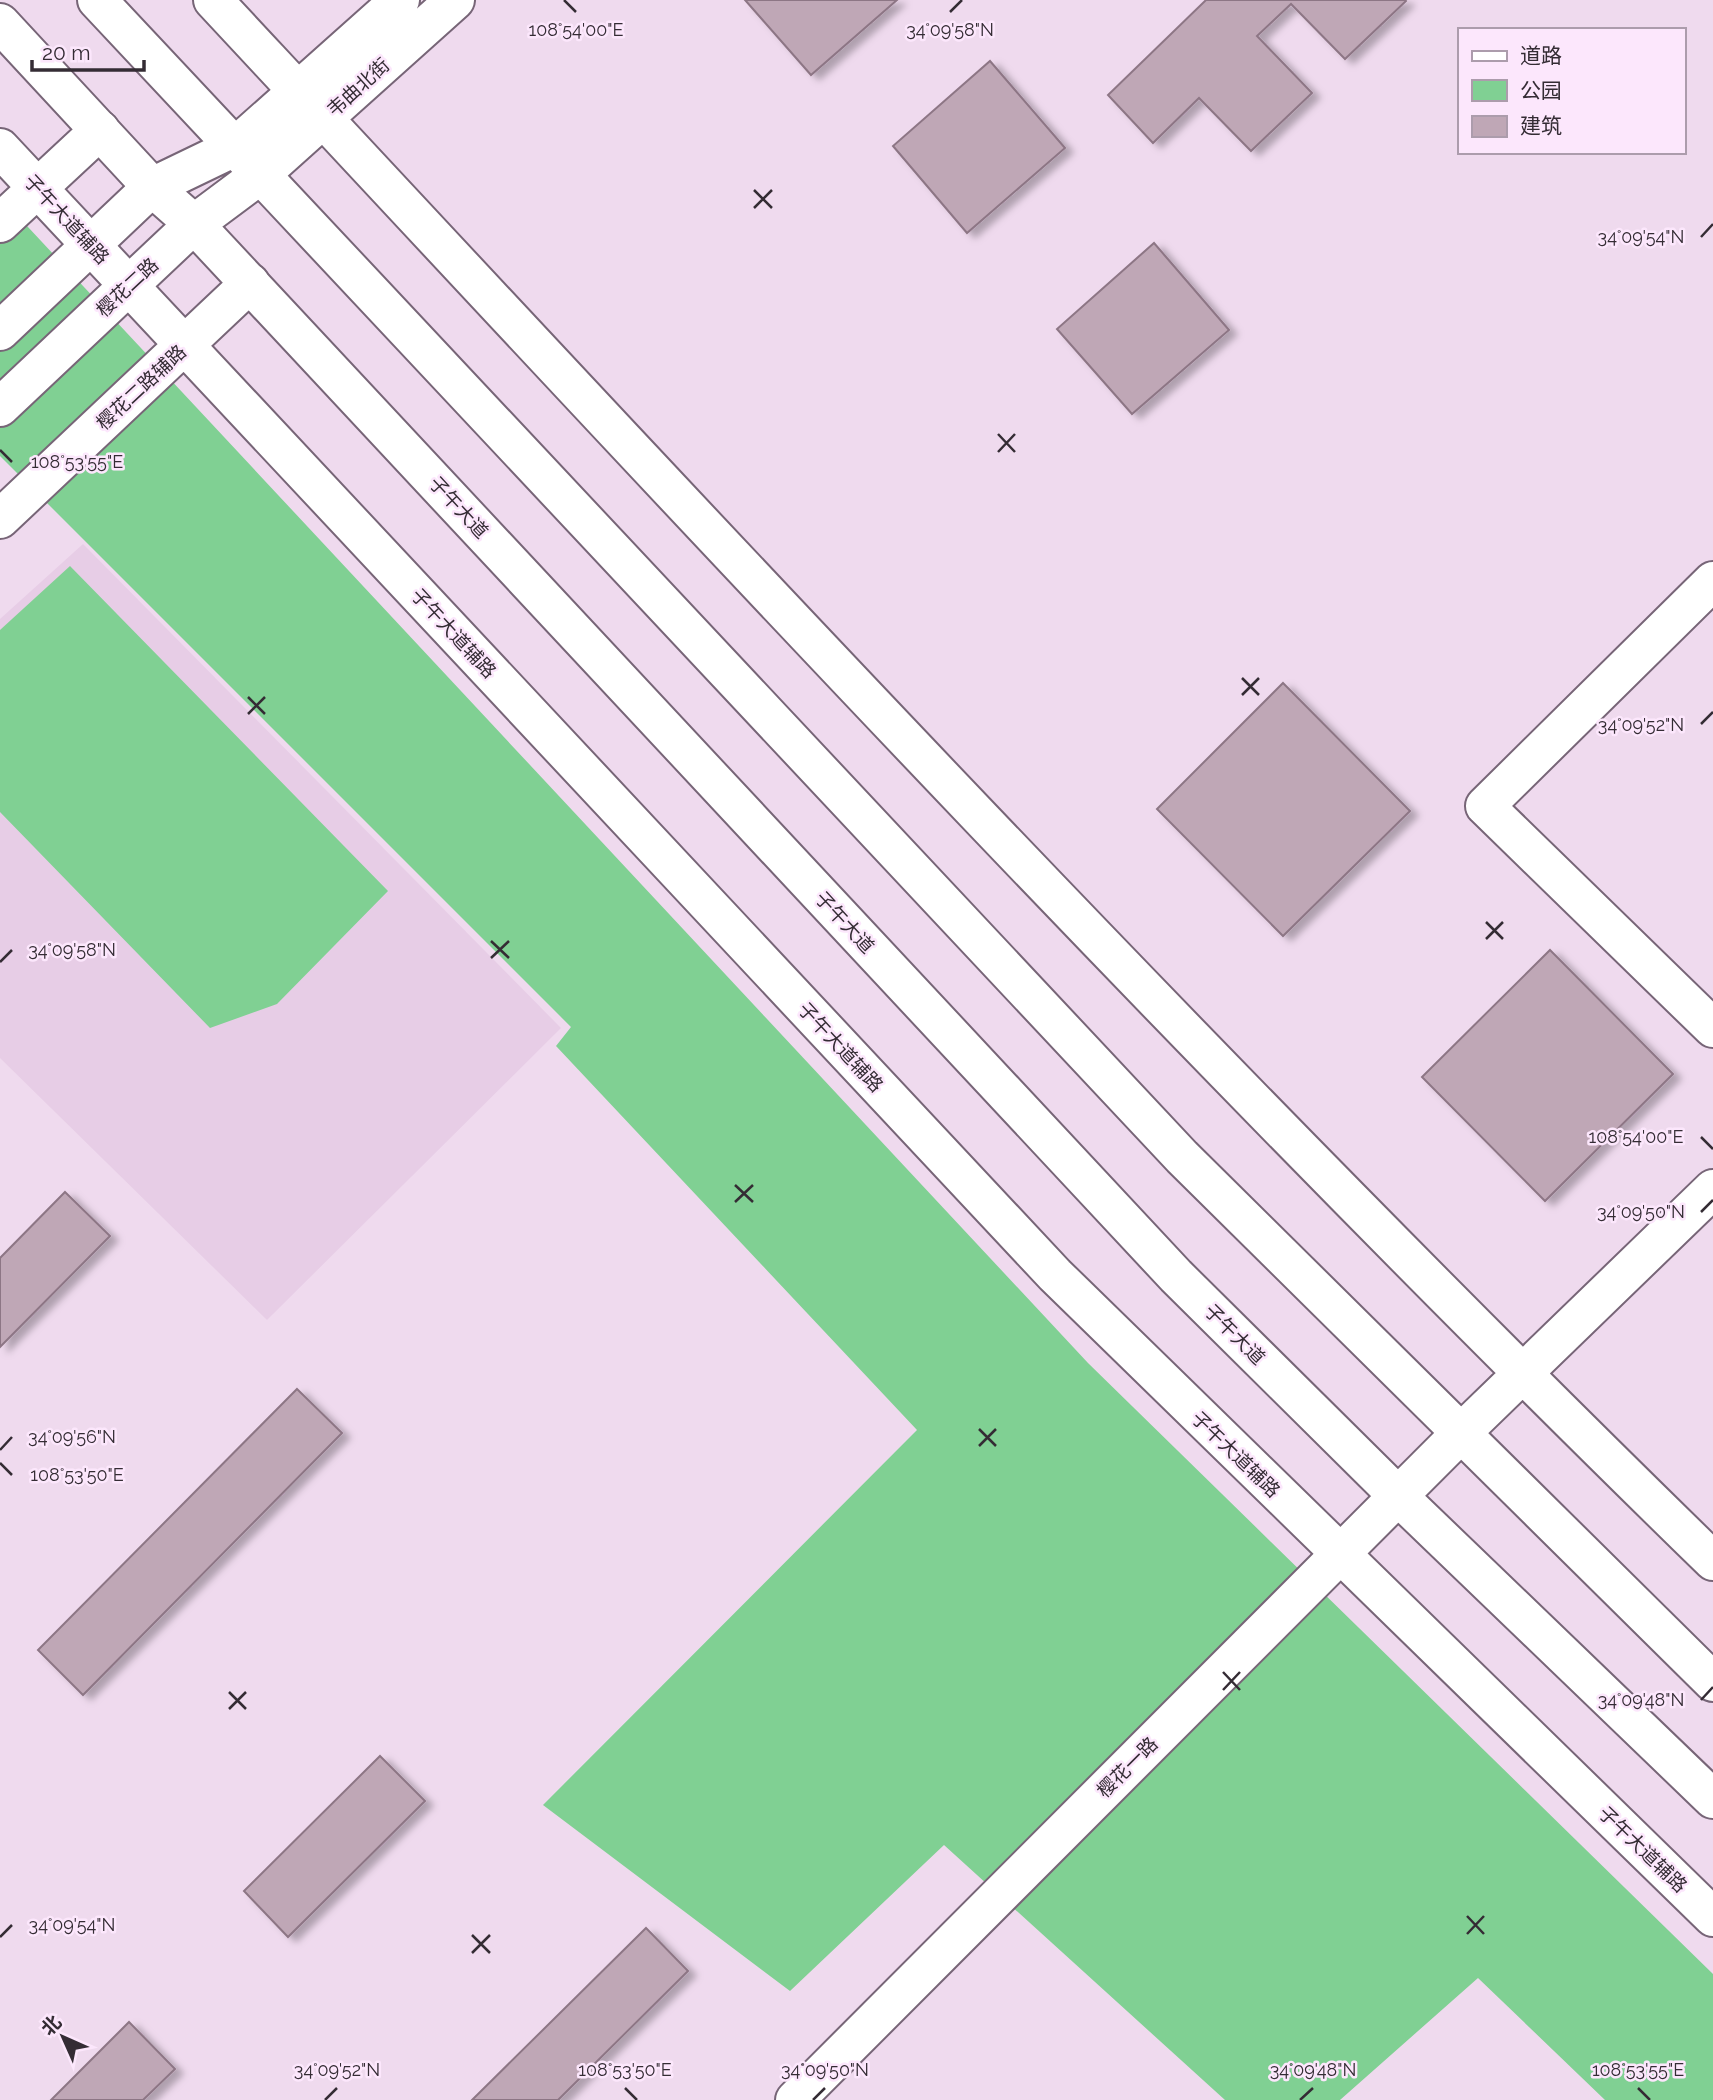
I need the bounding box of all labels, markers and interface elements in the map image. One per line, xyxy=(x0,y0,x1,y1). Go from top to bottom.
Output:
text: 108°54'00"E xyxy=(528,19,624,40)
text: 34°09'58"N xyxy=(906,19,994,40)
scale bar xyxy=(32,28,144,72)
legend xyxy=(1458,28,1685,154)
text: 20 m xyxy=(42,40,90,65)
text: 道路 xyxy=(1520,43,1562,68)
street label: 韦曲北街 xyxy=(322,53,394,121)
text: 公园 xyxy=(1520,78,1562,103)
text: 建筑 xyxy=(1520,113,1562,138)
street label: 子午大道辅路 xyxy=(20,170,114,268)
text: 34°09'54"N xyxy=(1598,226,1684,247)
street label: 樱花二路 xyxy=(92,253,162,321)
street label: 樱花二路辅路 xyxy=(92,340,190,434)
text: 108°53'55"E xyxy=(31,451,123,472)
street label: 子午大道 xyxy=(425,472,493,542)
street label: 子午大道辅路 xyxy=(407,584,501,682)
text: 34°09'52"N xyxy=(1598,714,1684,735)
street label: 子午大道 xyxy=(811,887,879,957)
text: 34°09'58"N xyxy=(28,939,116,960)
street label: 子午大道辅路 xyxy=(794,998,888,1096)
text: 108°54'00"E xyxy=(1588,1126,1684,1147)
text: 34°09'50"N xyxy=(1597,1201,1685,1222)
street label: 子午大道 xyxy=(1200,1299,1270,1369)
street label: 子午大道辅路 xyxy=(1187,1406,1285,1502)
text: 34°09'56"N xyxy=(28,1426,116,1447)
text: 108°53'50"E xyxy=(30,1464,124,1485)
text: 34°09'48"N xyxy=(1598,1689,1684,1710)
street label: 樱花一路 xyxy=(1092,1732,1162,1802)
street label: 子午大道辅路 xyxy=(1594,1801,1692,1897)
text: 34°09'54"N xyxy=(29,1914,115,1935)
north arrow xyxy=(28,2002,98,2072)
text: 北 xyxy=(36,2010,65,2039)
text: 34°09'52"N xyxy=(294,2059,380,2080)
text: 108°53'50"E xyxy=(578,2059,672,2080)
text: 34°09'50"N xyxy=(781,2059,869,2080)
text: 34°09'48"N xyxy=(1270,2059,1356,2080)
text: 108°53'55"E xyxy=(1592,2059,1684,2080)

